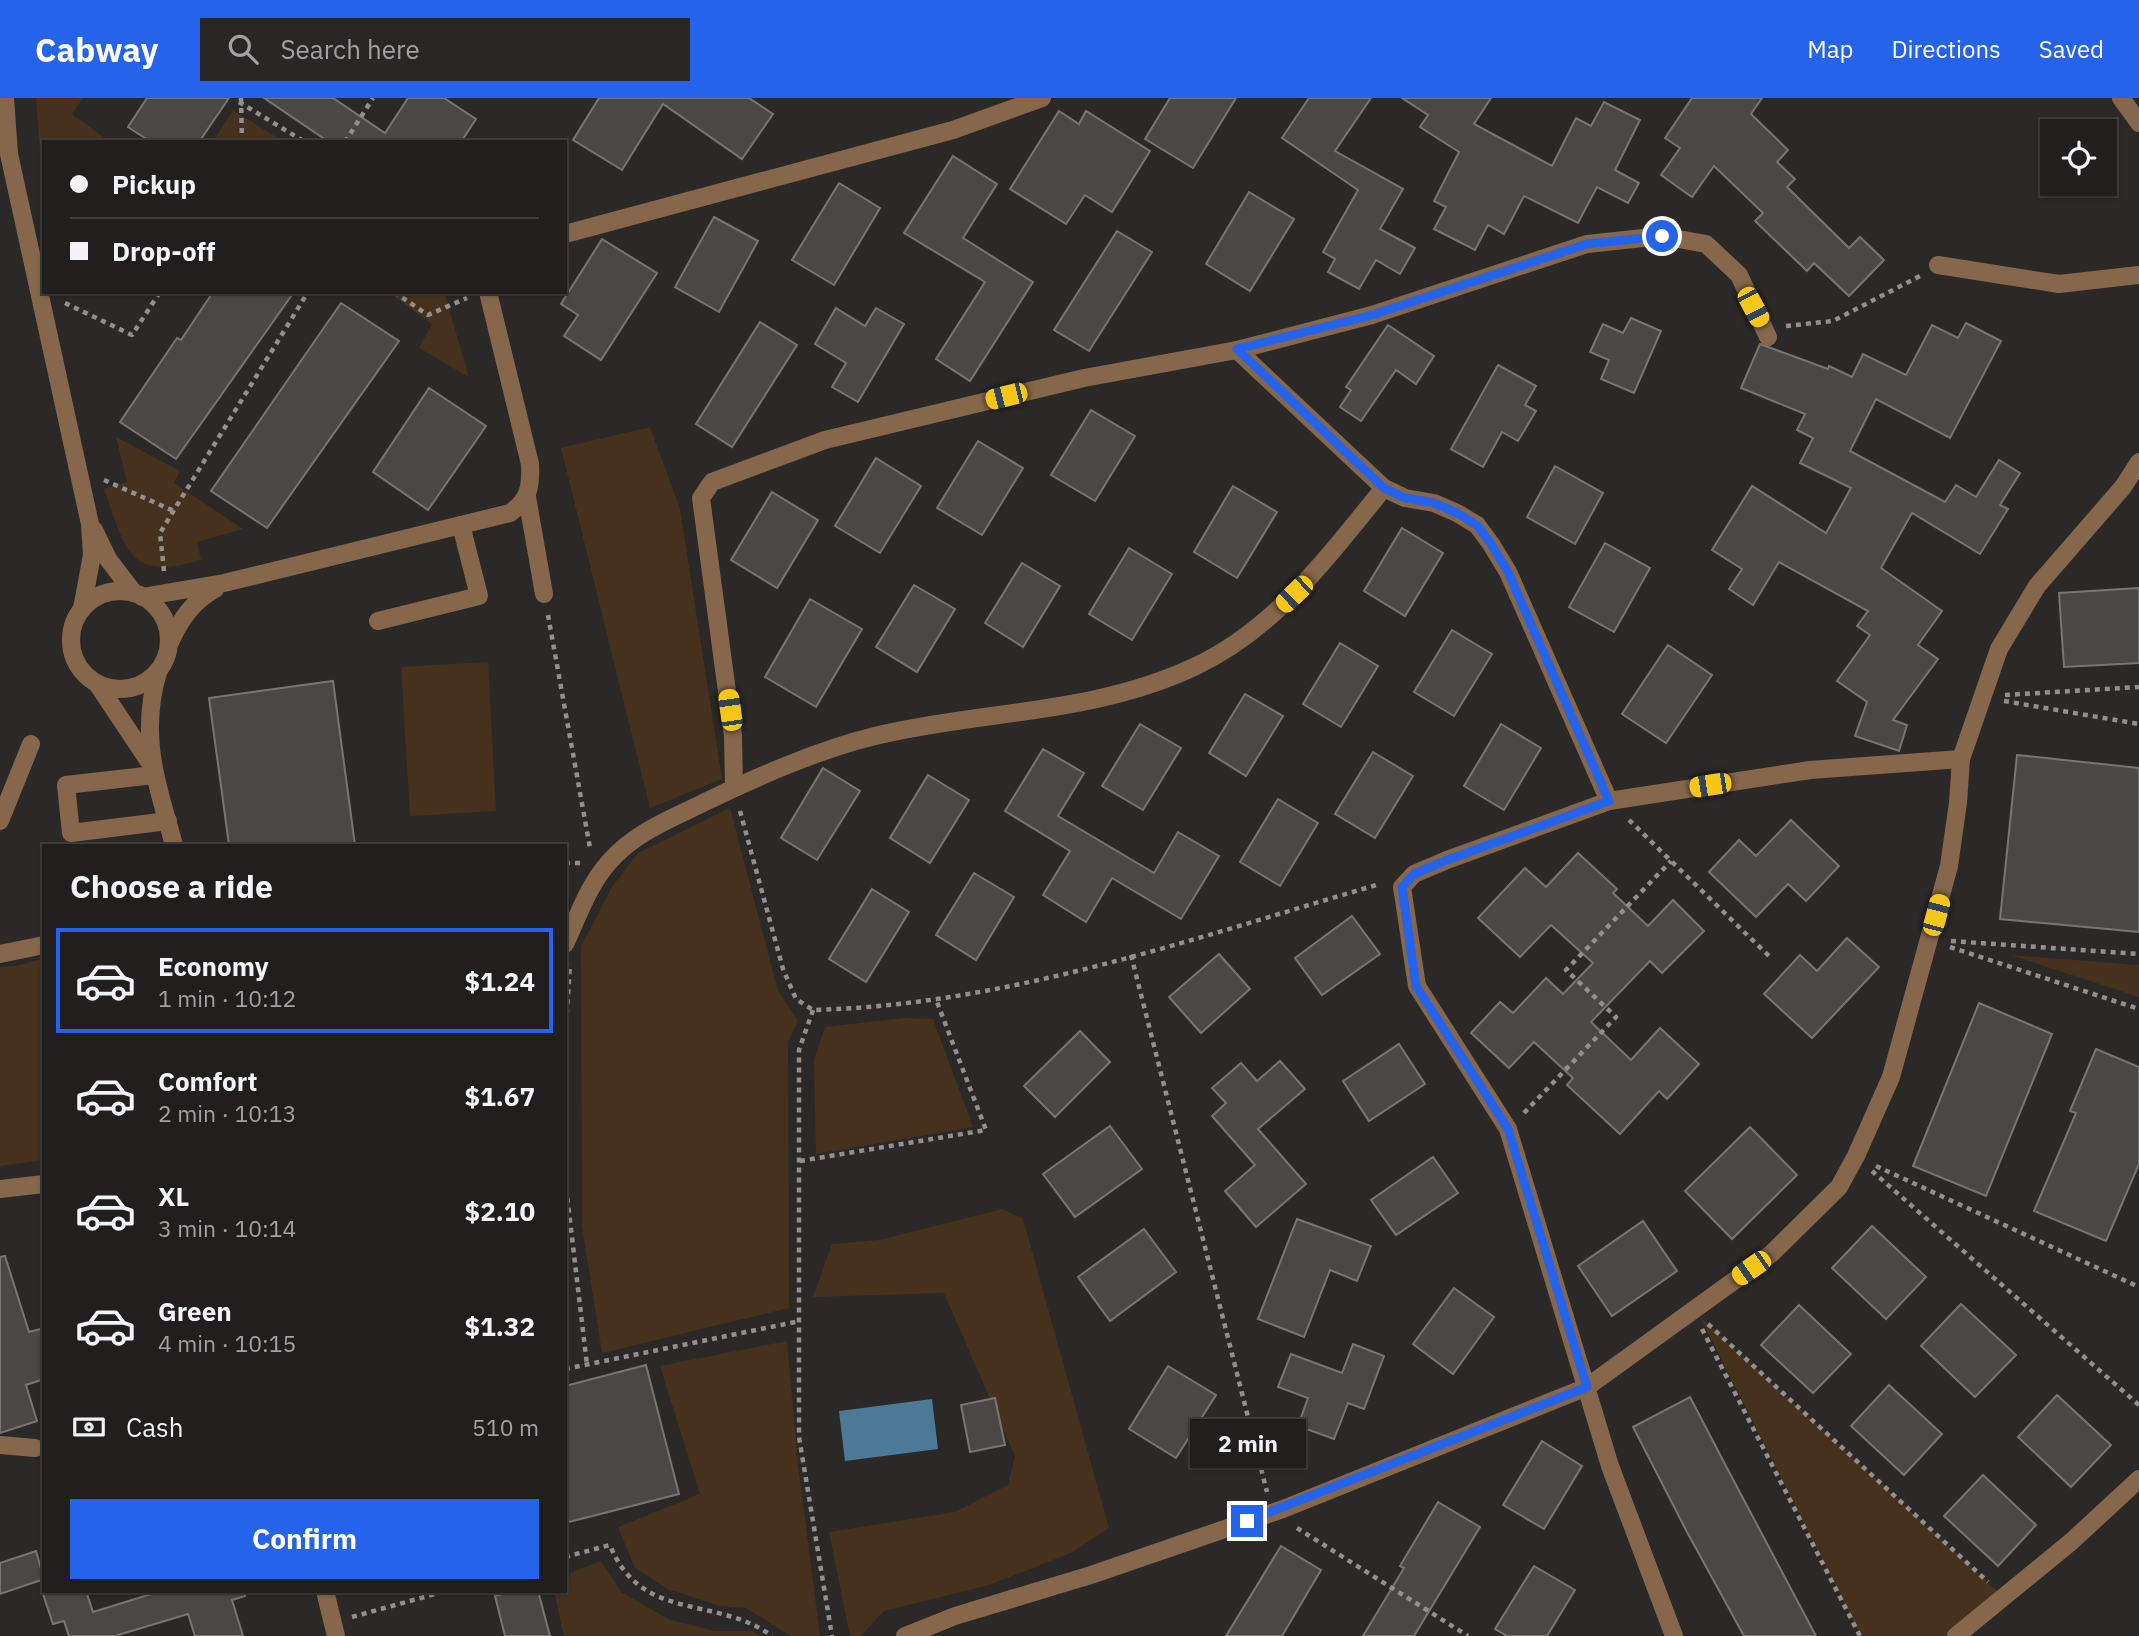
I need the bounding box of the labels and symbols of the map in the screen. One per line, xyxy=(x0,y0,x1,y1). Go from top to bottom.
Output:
route start xyxy=(1646,220,1678,252)
car xyxy=(1734,284,1773,330)
car xyxy=(984,381,1029,411)
car xyxy=(1272,572,1317,616)
car xyxy=(717,688,744,732)
car xyxy=(1688,771,1733,799)
car xyxy=(1921,892,1952,938)
car xyxy=(1728,1247,1775,1289)
callout: 2 min xyxy=(1189,1420,1305,1468)
route end xyxy=(1231,1505,1263,1537)

